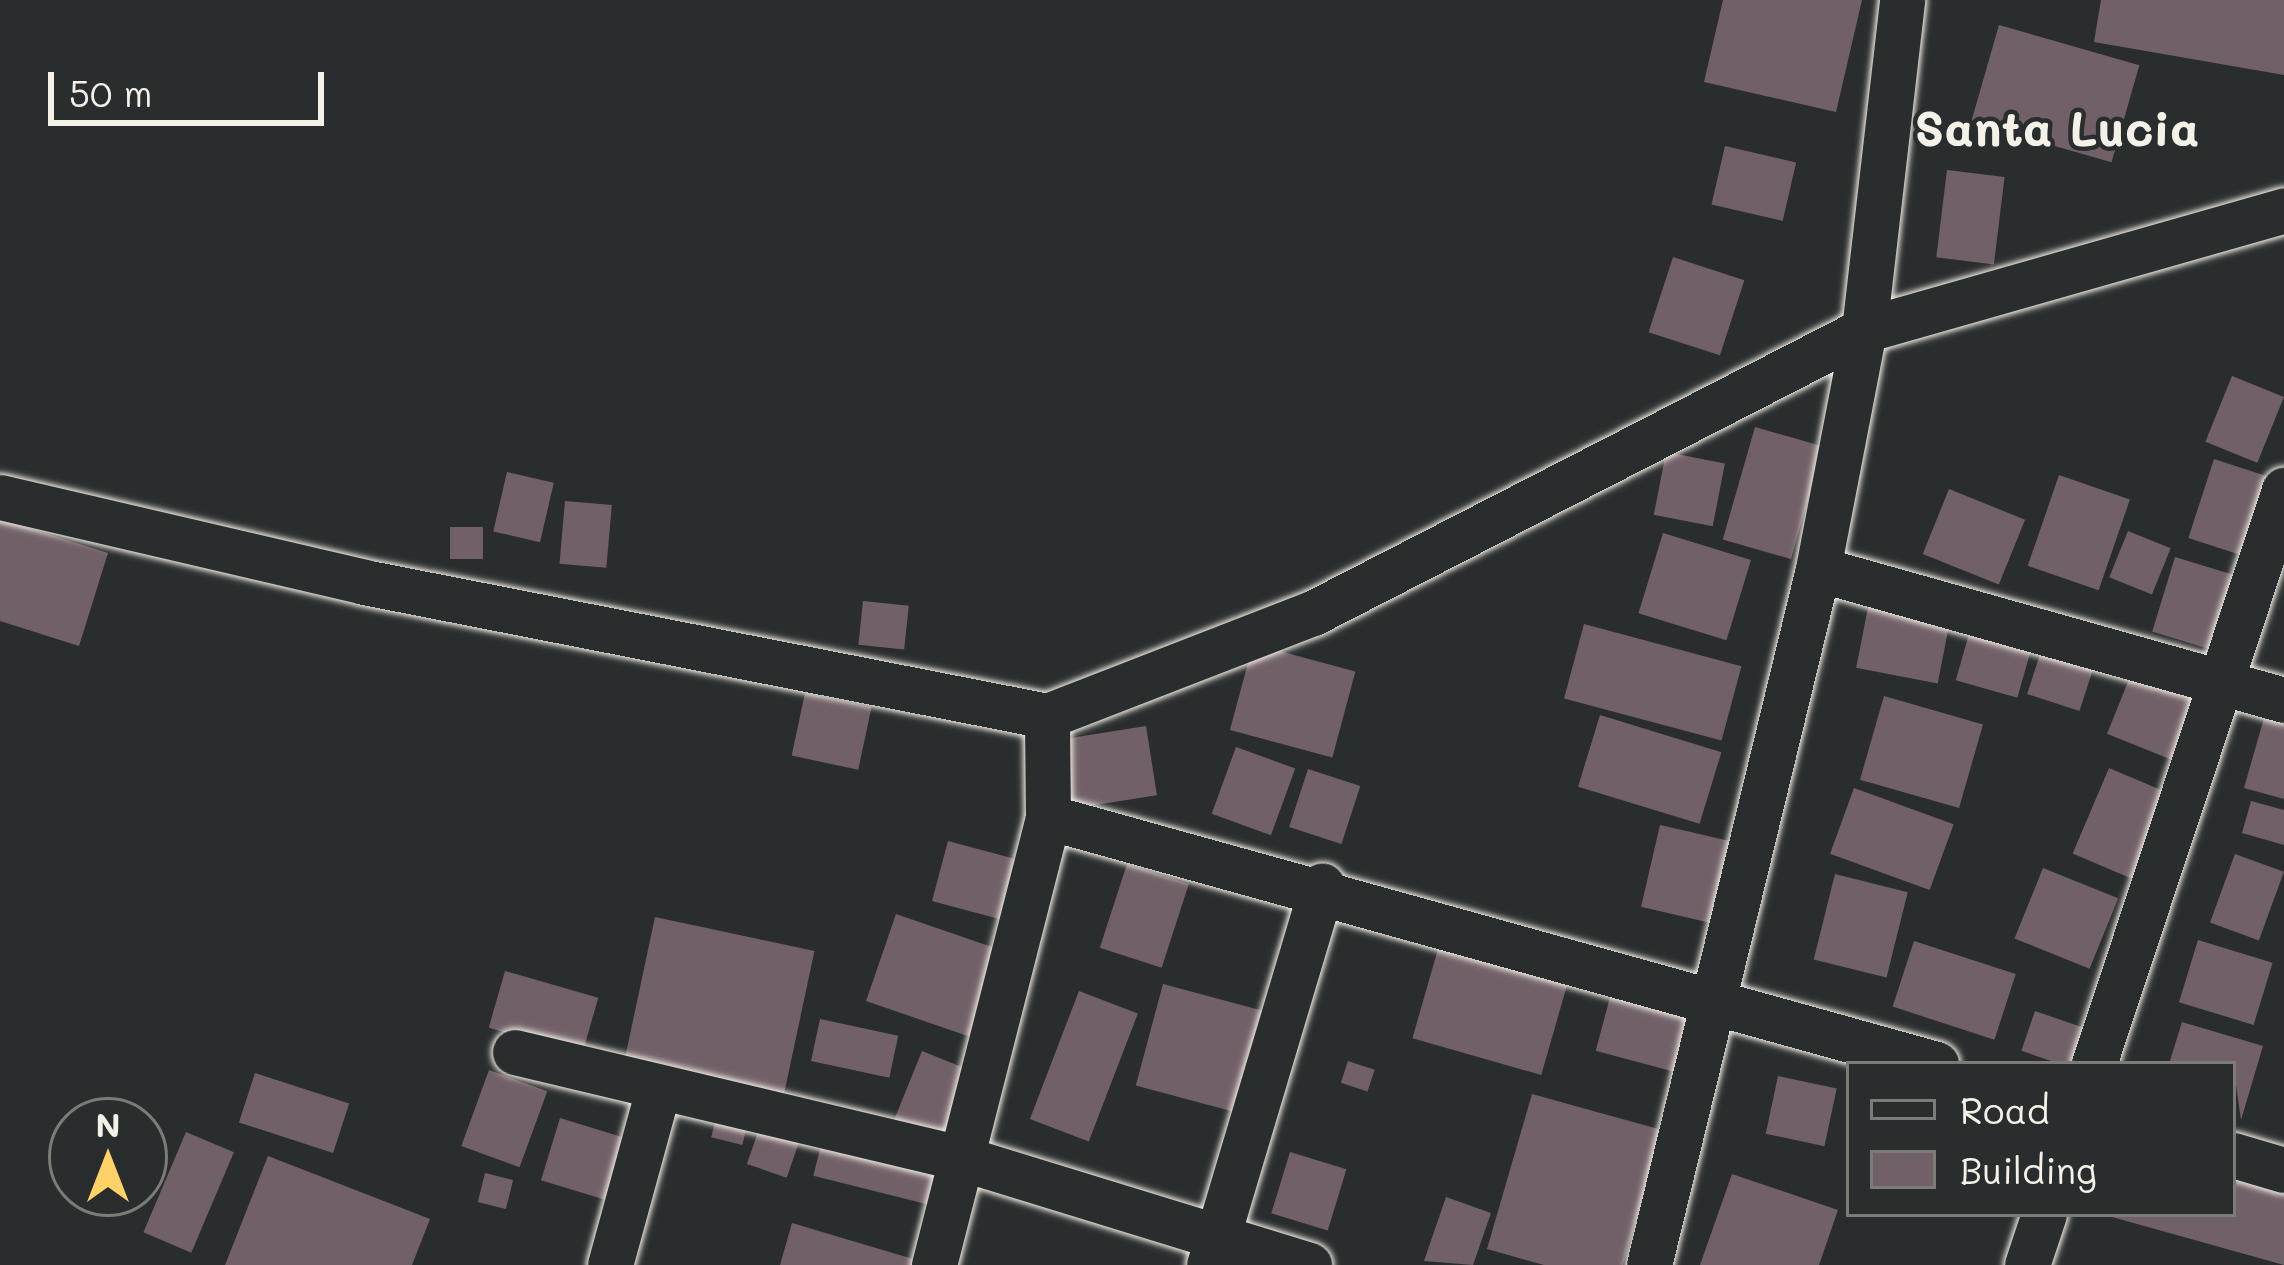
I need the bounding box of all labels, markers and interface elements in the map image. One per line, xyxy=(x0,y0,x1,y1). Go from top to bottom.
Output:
scale bar xyxy=(54,48,330,122)
text: 50 m xyxy=(69,69,152,116)
district label: Santa Lucia xyxy=(1915,99,2199,157)
legend xyxy=(1846,1061,2236,1217)
text: Road xyxy=(1960,1086,2050,1133)
north arrow xyxy=(48,1097,168,1217)
text: N xyxy=(95,1102,121,1145)
text: Building xyxy=(1960,1146,2097,1193)

